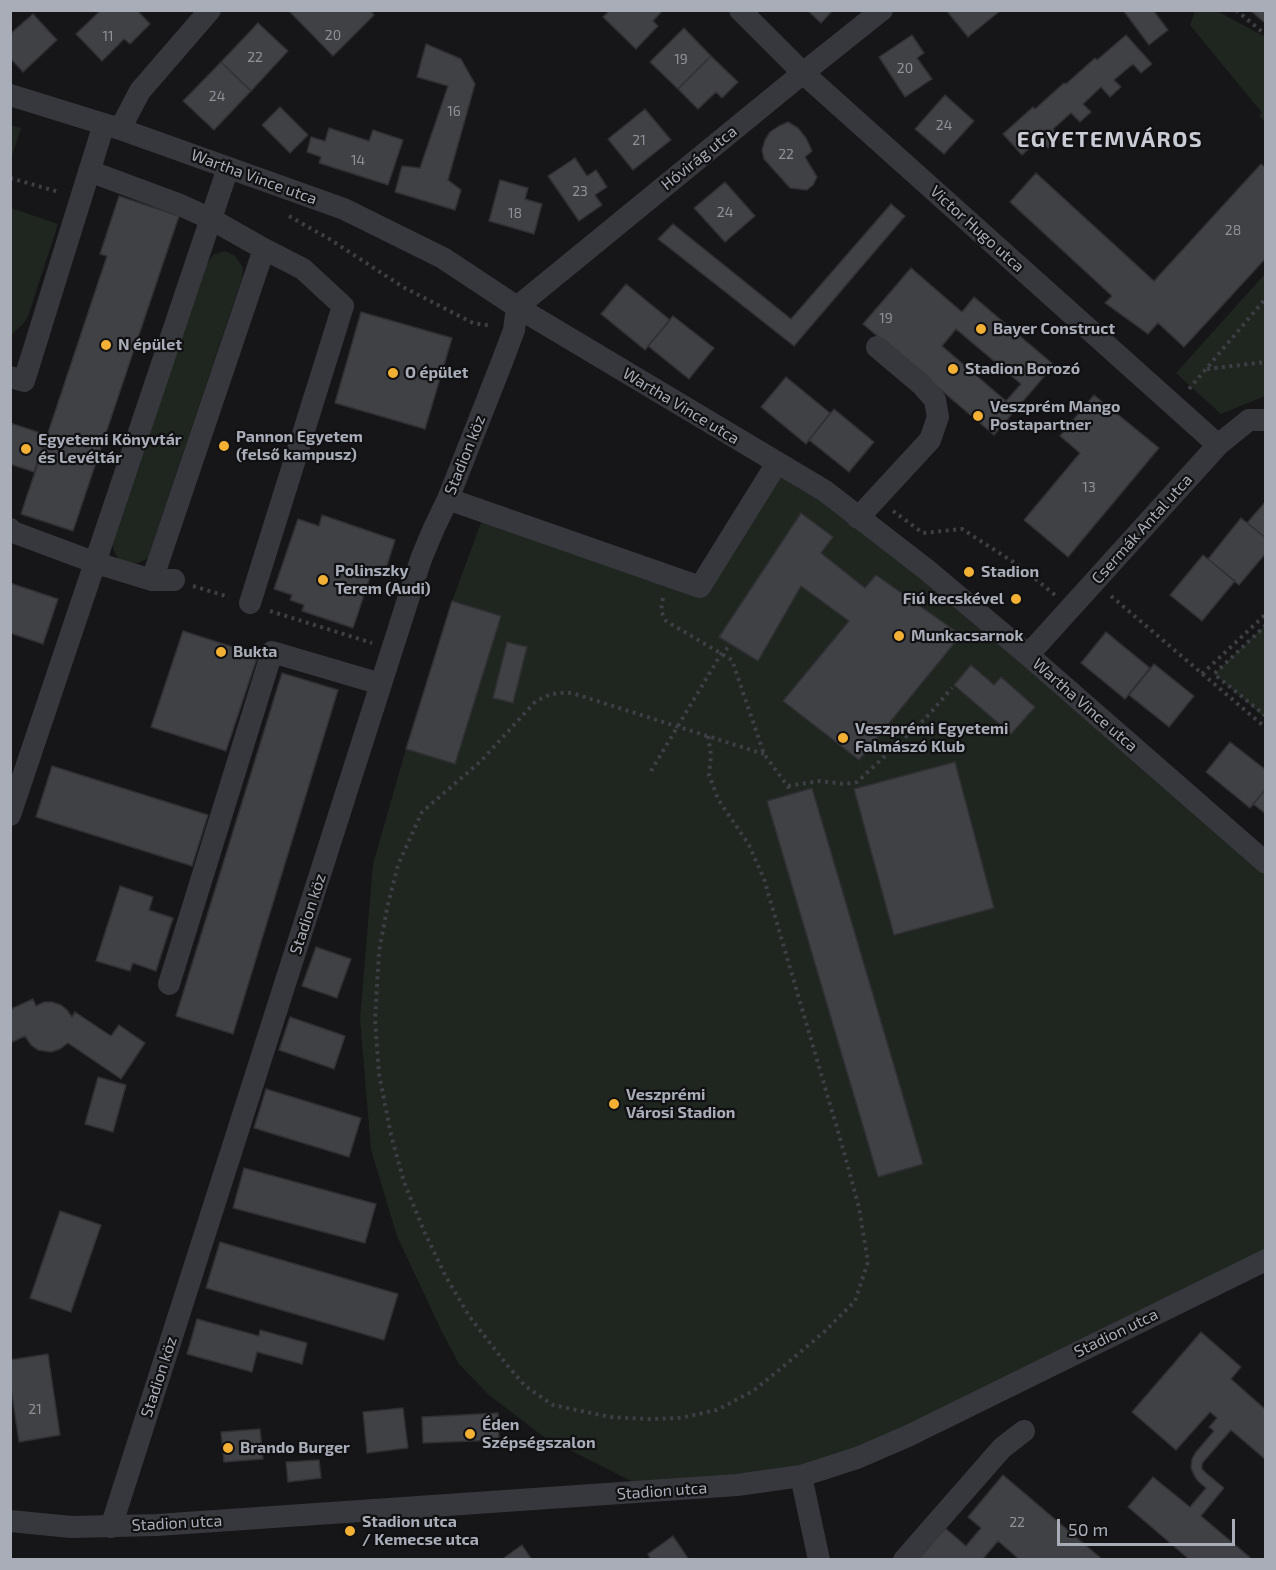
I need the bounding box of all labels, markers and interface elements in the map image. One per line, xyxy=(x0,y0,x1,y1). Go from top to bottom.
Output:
house number: 20 xyxy=(325,27,341,43)
house number: 11 xyxy=(102,28,114,44)
house number: 22 xyxy=(247,49,263,65)
house number: 19 xyxy=(674,51,688,67)
house number: 20 xyxy=(897,60,913,76)
house number: 24 xyxy=(209,88,225,104)
house number: 16 xyxy=(447,103,461,119)
house number: 24 xyxy=(936,117,952,133)
street label: Hóvirág utca xyxy=(657,122,741,194)
district label: EGYETEMVÁROS xyxy=(1017,127,1203,153)
house number: 21 xyxy=(632,132,646,148)
street label: Wartha Vince utca xyxy=(188,145,320,209)
house number: 22 xyxy=(778,146,794,162)
house number: 14 xyxy=(351,152,365,168)
street label: Victor Hugo utca xyxy=(926,182,1028,276)
house number: 23 xyxy=(572,183,588,199)
house number: 24 xyxy=(717,204,733,220)
house number: 18 xyxy=(508,205,522,221)
house number: 28 xyxy=(1225,222,1241,238)
house number: 19 xyxy=(879,310,893,326)
place label: Bayer Construct xyxy=(993,319,1115,339)
marker: Bayer Construct xyxy=(974,322,988,336)
place label: N épület xyxy=(118,335,182,355)
marker: N épület xyxy=(99,338,113,352)
place label: Stadion Borozó xyxy=(965,359,1080,379)
marker: Stadion Borozó xyxy=(946,362,960,376)
place label: O épület xyxy=(405,363,468,383)
street label: Wartha Vince utca xyxy=(619,364,743,448)
marker: O épület xyxy=(386,366,400,380)
place label: Veszprém Mango Postapartner xyxy=(990,397,1120,435)
marker: Veszprém Mango Postapartner xyxy=(971,409,985,423)
street label: Stadion köz xyxy=(440,412,490,498)
place label: Pannon Egyetem (felső kampusz) xyxy=(236,427,363,465)
place label: Egyetemi Könyvtár és Levéltár xyxy=(38,430,182,468)
marker: Pannon Egyetem (felső kampusz) xyxy=(217,439,231,453)
marker: Egyetemi Könyvtár és Levéltár xyxy=(19,442,33,456)
street label: Csermák Antal utca xyxy=(1088,470,1196,588)
house number: 13 xyxy=(1082,479,1096,495)
place label: Polinszky Terem (Audi) xyxy=(335,561,431,599)
place label: Stadion xyxy=(981,562,1039,582)
marker: Stadion xyxy=(962,565,976,579)
marker: Polinszky Terem (Audi) xyxy=(316,573,330,587)
place label: Fiú kecskével xyxy=(903,589,1004,609)
marker: Fiú kecskével xyxy=(1009,592,1023,606)
place label: Munkacsarnok xyxy=(911,626,1023,646)
marker: Munkacsarnok xyxy=(892,629,906,643)
place label: Bukta xyxy=(233,642,277,662)
marker: Bukta xyxy=(214,645,228,659)
street label: Wartha Vince utca xyxy=(1029,654,1141,756)
place label: Veszprémi Egyetemi Falmászó Klub xyxy=(855,719,1008,757)
marker: Veszprémi Egyetemi Falmászó Klub xyxy=(836,731,850,745)
street label: Stadion köz xyxy=(286,871,330,957)
place label: Veszprémi Városi Stadion xyxy=(626,1085,735,1123)
marker: Veszprémi Városi Stadion xyxy=(607,1097,621,1111)
street label: Stadion utca xyxy=(1071,1304,1161,1362)
street label: Stadion köz xyxy=(137,1334,181,1420)
house number: 21 xyxy=(28,1401,42,1417)
place label: Éden Szépségszalon xyxy=(482,1415,596,1453)
marker: Éden Szépségszalon xyxy=(463,1427,477,1441)
place label: Brando Burger xyxy=(240,1438,350,1458)
marker: Brando Burger xyxy=(221,1441,235,1455)
street label: Stadion utca xyxy=(616,1478,708,1504)
scale bar xyxy=(1060,1507,1238,1545)
street label: Stadion utca xyxy=(131,1511,223,1535)
place label: Stadion utca / Kemecse utca xyxy=(362,1512,479,1550)
house number: 22 xyxy=(1009,1514,1025,1530)
text: 50 m xyxy=(1068,1518,1108,1540)
marker: Stadion utca / Kemecse utca xyxy=(343,1524,357,1538)

